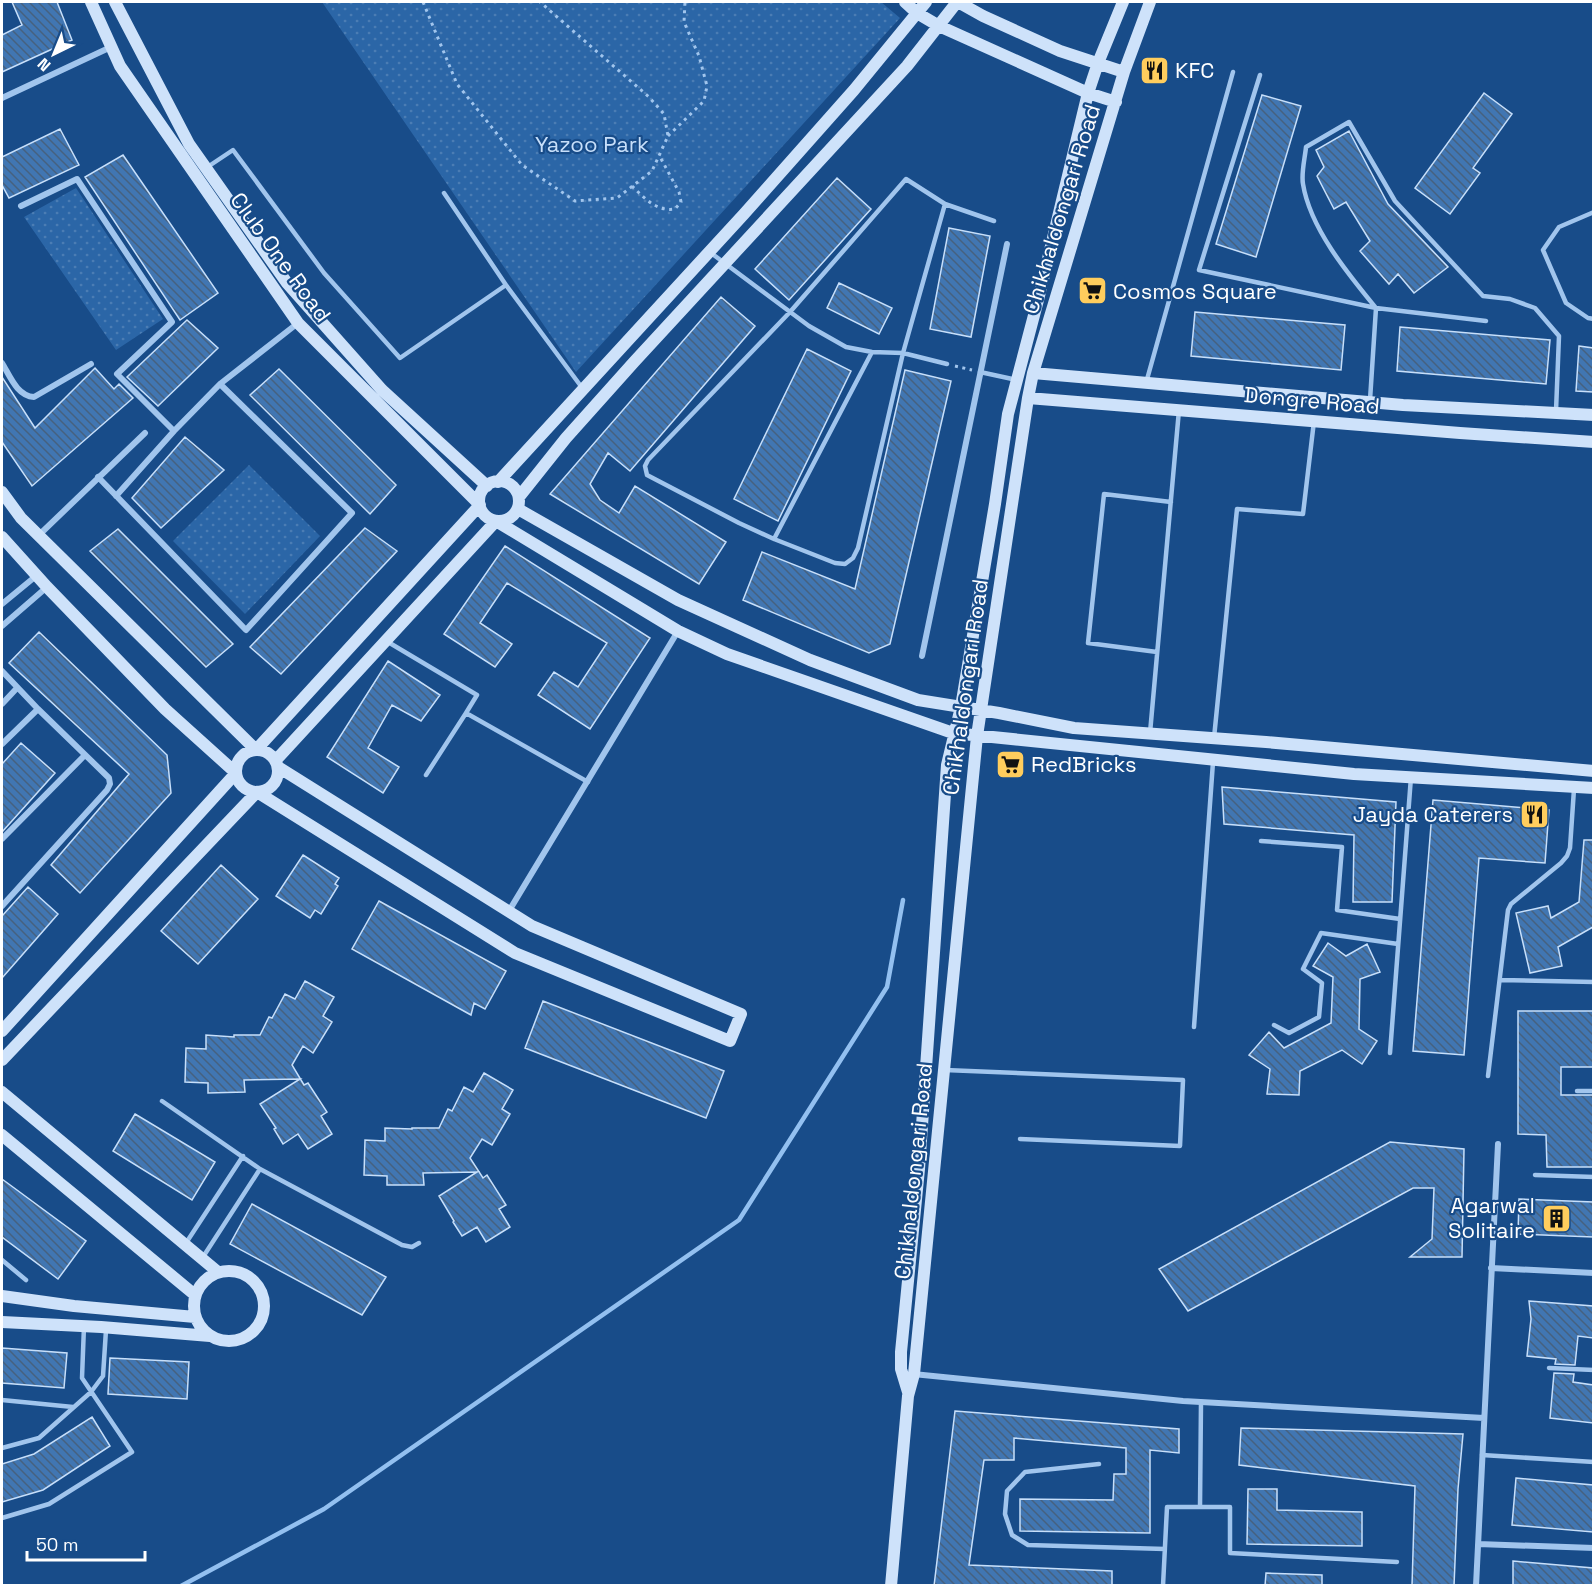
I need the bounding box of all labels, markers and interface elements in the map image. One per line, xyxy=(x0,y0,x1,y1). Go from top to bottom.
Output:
north arrow xyxy=(24,24,84,84)
text: N xyxy=(33,53,55,76)
restaurant icon: KFC xyxy=(1138,54,1170,86)
place label: KFC xyxy=(1175,56,1214,84)
street label: Chikhaldongari Road xyxy=(1016,101,1106,317)
park label: Yazoo Park xyxy=(535,130,649,158)
street label: Club One Road xyxy=(225,187,337,327)
supermarket icon: Cosmos Square xyxy=(1076,275,1108,307)
place label: Cosmos Square xyxy=(1113,277,1277,305)
street label: Dongre Road xyxy=(1243,380,1381,420)
street label: Chikhaldongari Road xyxy=(936,577,994,797)
supermarket icon: RedBricks xyxy=(994,748,1026,780)
place label: RedBricks xyxy=(1031,750,1137,778)
restaurant icon: Jayda Caterers xyxy=(1518,798,1550,830)
place label: Jayda Caterers xyxy=(1353,800,1513,828)
street label: Chikhaldongari Road xyxy=(888,1061,938,1281)
place label: Agarwal Solitaire xyxy=(1448,1191,1535,1244)
building icon: Agarwal Solitaire xyxy=(1540,1202,1572,1234)
scale bar xyxy=(27,1524,146,1562)
text: 50 m xyxy=(36,1533,78,1556)

